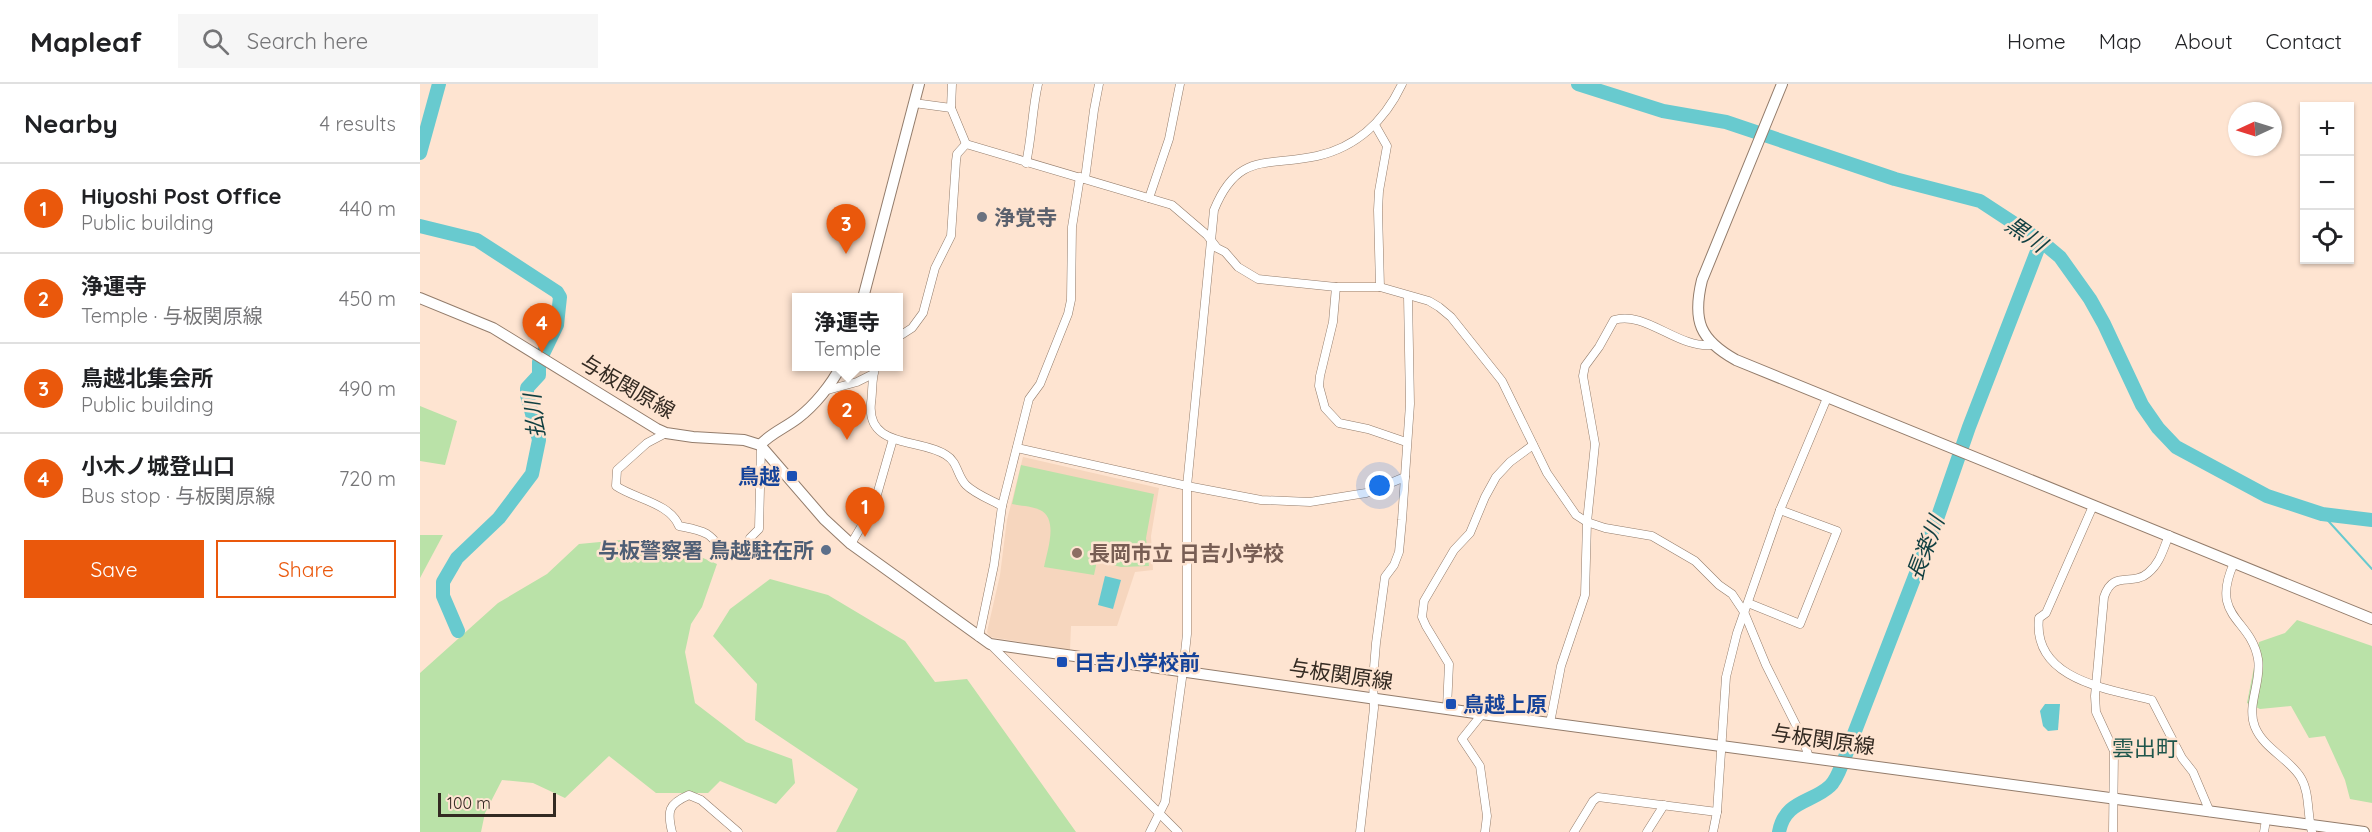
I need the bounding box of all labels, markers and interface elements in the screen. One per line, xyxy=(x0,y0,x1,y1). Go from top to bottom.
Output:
search box xyxy=(178,14,598,68)
text: Mapleaf xyxy=(30,24,142,59)
icon: search xyxy=(199,25,232,58)
text: Search here xyxy=(247,27,368,55)
text: Home xyxy=(2007,28,2066,54)
text: Map xyxy=(2099,28,2142,54)
text: About xyxy=(2175,28,2233,54)
text: Contact xyxy=(2266,28,2342,54)
north arrow xyxy=(2228,102,2282,156)
map controls xyxy=(2300,102,2354,264)
button: + xyxy=(2300,102,2354,156)
text: Nearby xyxy=(24,107,118,140)
text: 4 results xyxy=(320,111,396,136)
button: − xyxy=(2300,156,2354,210)
text: Hiyoshi Post Office xyxy=(81,182,281,210)
text: 1 xyxy=(40,196,47,221)
text: 440 m xyxy=(339,196,396,221)
pin: 3 xyxy=(826,204,866,254)
place label: 浄覚寺 xyxy=(994,204,1057,230)
text: Public building xyxy=(81,210,214,235)
marker: 浄覚寺 xyxy=(975,210,989,224)
water label: 黒川 xyxy=(2000,210,2054,259)
button: locate xyxy=(2300,210,2354,264)
text: 浄運寺 xyxy=(81,272,147,300)
text: 2 xyxy=(38,286,49,311)
text: 450 m xyxy=(339,286,396,311)
popup xyxy=(792,293,903,371)
text: Temple · 与板関原線 xyxy=(81,303,263,328)
pin: 4 xyxy=(522,304,562,353)
text: 浄運寺 xyxy=(814,308,880,336)
text: Temple xyxy=(814,336,881,361)
street label: 与板関原線 xyxy=(576,348,680,424)
text: 鳥越北集会所 xyxy=(81,364,213,392)
text: 3 xyxy=(38,376,49,401)
text: 490 m xyxy=(339,376,396,401)
pin: 2 xyxy=(828,390,866,440)
water label: 払川 xyxy=(518,391,550,439)
text: Public building xyxy=(81,392,214,417)
text: 小木ノ城登山口 xyxy=(81,452,235,480)
place label: 鳥越 xyxy=(738,463,780,489)
text: 4 xyxy=(38,466,49,491)
text: 720 m xyxy=(339,466,396,491)
marker: 鳥越 xyxy=(785,469,799,483)
your location xyxy=(1365,471,1394,500)
text: Bus stop · 与板関原線 xyxy=(81,483,275,508)
pin: 1 xyxy=(846,488,884,537)
water label: 長楽川 xyxy=(1900,510,1951,584)
place label: 与板警察署 鳥越駐在所 xyxy=(598,537,814,563)
button: Save xyxy=(24,540,204,598)
button: Share xyxy=(216,540,396,598)
place label: 長岡市立 日吉小学校 xyxy=(1089,540,1284,566)
marker: 与板警察署 鳥越駐在所 xyxy=(819,543,833,557)
marker: 長岡市立 日吉小学校 xyxy=(1070,546,1084,560)
place label: 日吉小学校前 xyxy=(1074,649,1200,675)
street label: 与板関原線 xyxy=(1287,654,1395,694)
marker: 日吉小学校前 xyxy=(1055,655,1069,669)
place label: 鳥越上原 xyxy=(1463,691,1547,717)
marker: 鳥越上原 xyxy=(1444,697,1458,711)
street label: 与板関原線 xyxy=(1769,719,1877,759)
district label: 雲出町 xyxy=(2112,734,2178,762)
scale bar xyxy=(438,790,556,818)
text: 100 m xyxy=(447,793,491,813)

